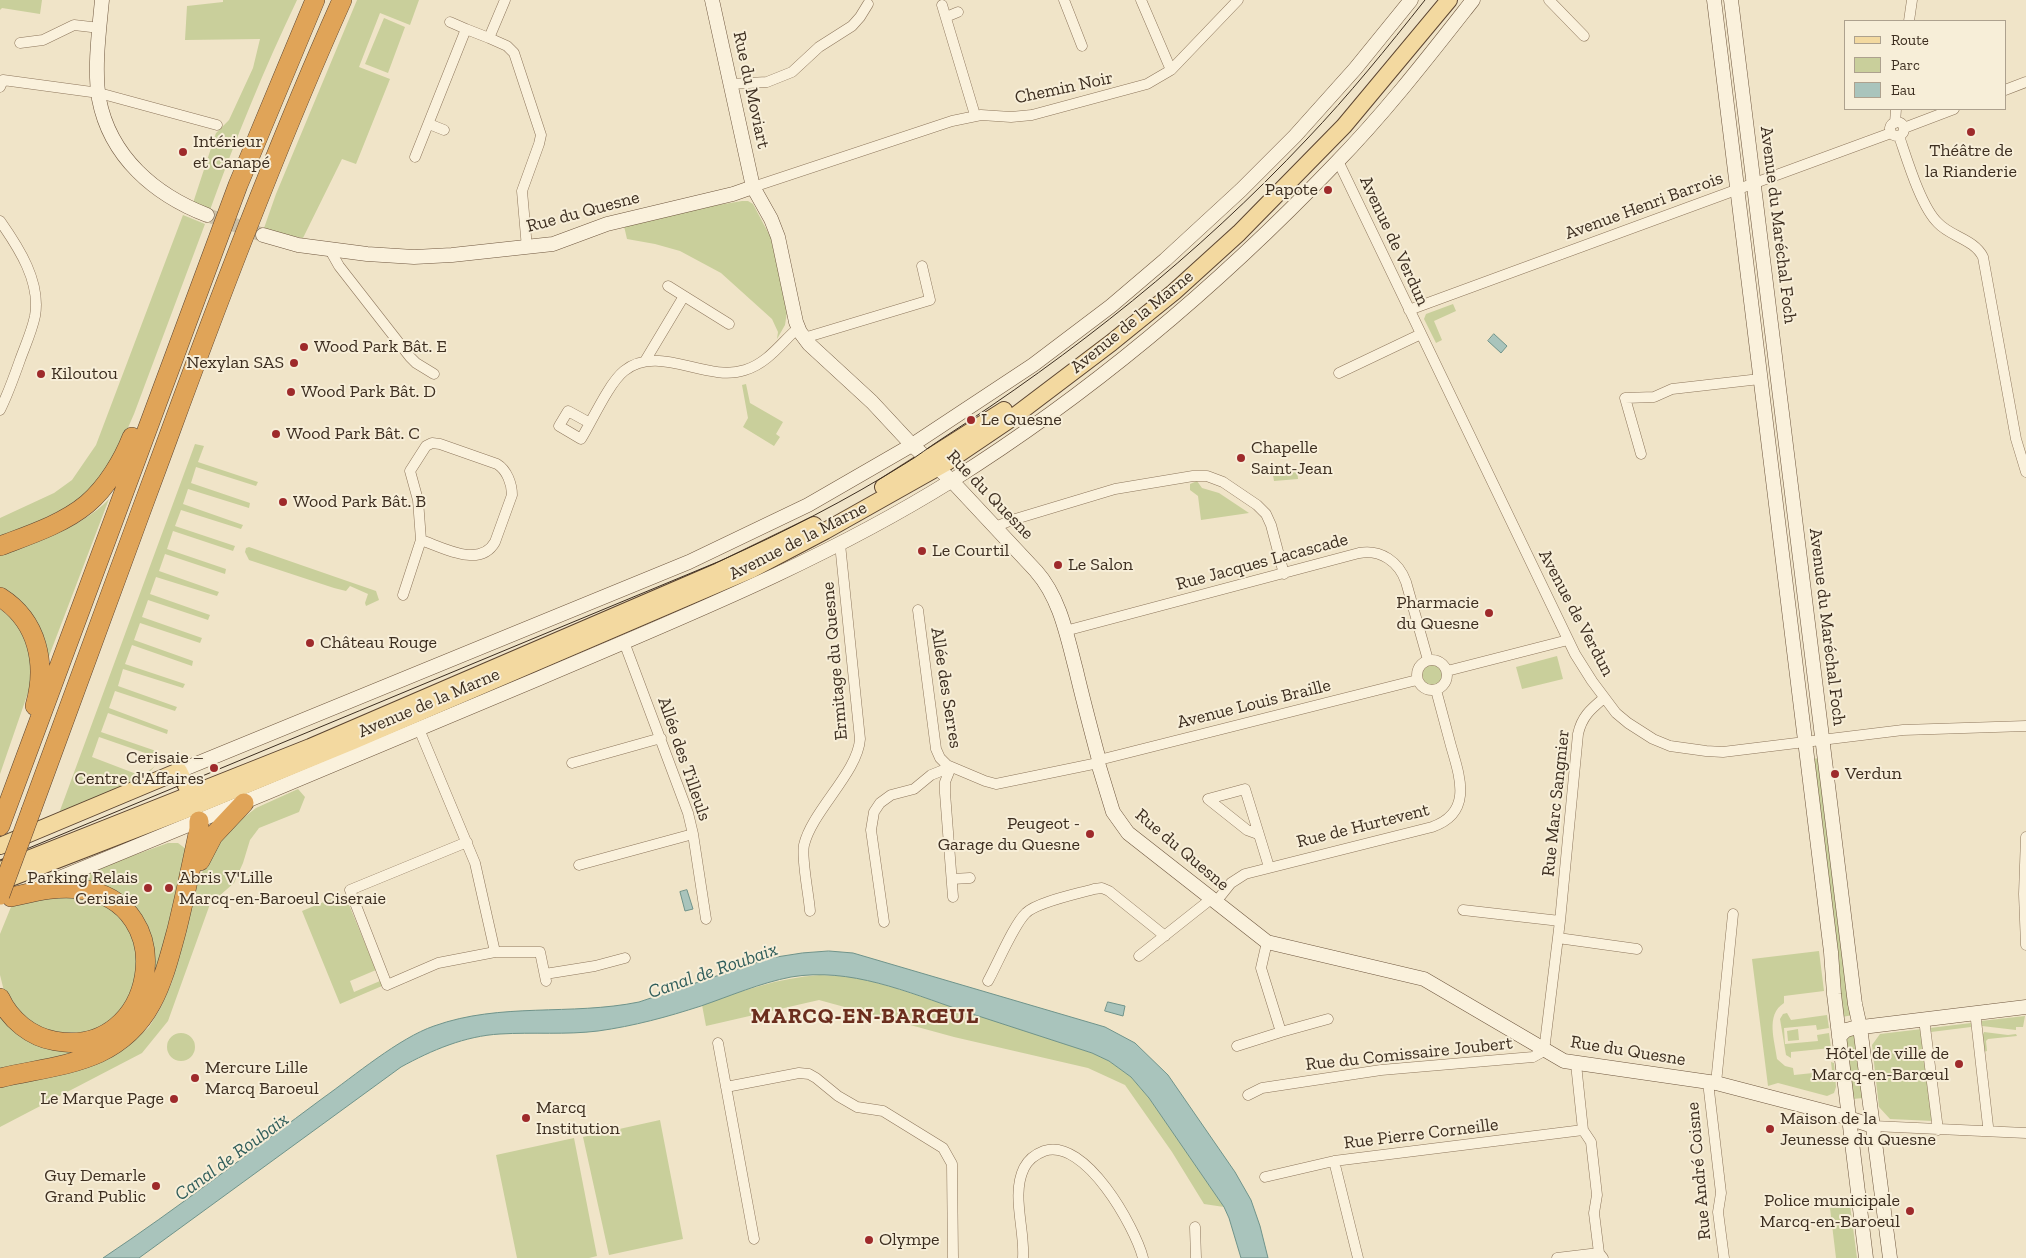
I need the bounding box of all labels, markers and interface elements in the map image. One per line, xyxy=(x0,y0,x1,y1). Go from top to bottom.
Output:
legend xyxy=(1844,20,2006,110)
street label: Rue du Moviart xyxy=(728,29,774,151)
text: Route xyxy=(1891,31,1929,49)
text: Parc xyxy=(1891,56,1920,74)
street label: Chemin Noir xyxy=(1013,67,1115,109)
text: Eau xyxy=(1891,81,1915,99)
street label: Avenue du Maréchal Foch xyxy=(1755,125,1801,325)
marker: Théâtre de la Rianderie xyxy=(1965,126,1977,138)
place label: Intérieur et Canapé xyxy=(193,131,270,173)
place label: Théâtre de la Rianderie xyxy=(1925,140,2017,182)
marker: Intérieur et Canapé xyxy=(177,146,189,158)
street label: Avenue Henri Barrois xyxy=(1562,167,1726,245)
street label: Avenue de Verdun xyxy=(1355,173,1433,309)
place label: Papote xyxy=(1265,179,1318,201)
marker: Papote xyxy=(1322,184,1334,196)
street label: Rue du Quesne xyxy=(524,187,642,237)
street label: Avenue de la Marne xyxy=(1066,266,1198,378)
place label: Wood Park Bât. E xyxy=(314,336,447,358)
marker: Wood Park Bât. E xyxy=(298,341,310,353)
place label: Nexylan SAS xyxy=(186,352,284,374)
marker: Nexylan SAS xyxy=(288,357,300,369)
place label: Kiloutou xyxy=(51,363,118,385)
marker: Kiloutou xyxy=(35,368,47,380)
place label: Wood Park Bât. D xyxy=(301,381,436,403)
marker: Wood Park Bât. D xyxy=(285,386,297,398)
place label: Le Quesne xyxy=(981,409,1062,431)
marker: Le Quesne xyxy=(965,414,977,426)
place label: Wood Park Bât. C xyxy=(286,423,420,445)
marker: Wood Park Bât. C xyxy=(270,428,282,440)
place label: Chapelle Saint-Jean xyxy=(1251,437,1333,479)
street label: Rue du Quesne xyxy=(942,446,1038,544)
marker: Chapelle Saint-Jean xyxy=(1235,452,1247,464)
place label: Wood Park Bât. B xyxy=(293,491,426,513)
marker: Wood Park Bât. B xyxy=(277,496,289,508)
street label: Avenue de la Marne xyxy=(725,497,871,585)
street label: Avenue du Maréchal Foch xyxy=(1804,527,1850,727)
street label: Rue Jacques Lacascade xyxy=(1174,529,1350,595)
place label: Le Courtil xyxy=(932,540,1009,562)
marker: Le Courtil xyxy=(916,545,928,557)
street label: Avenue de Verdun xyxy=(1534,546,1618,680)
place label: Le Salon xyxy=(1068,554,1133,576)
marker: Le Salon xyxy=(1052,559,1064,571)
street label: Ermitage du Quesne xyxy=(817,581,853,741)
place label: Pharmacie du Quesne xyxy=(1396,592,1479,634)
marker: Pharmacie du Quesne xyxy=(1483,607,1495,619)
street label: Allée des Serres xyxy=(926,626,966,750)
place label: Château Rouge xyxy=(320,632,437,654)
marker: Château Rouge xyxy=(304,637,316,649)
street label: Avenue de la Marne xyxy=(355,663,503,743)
street label: Avenue Louis Braille xyxy=(1175,674,1333,734)
street label: Allée des Tilleuls xyxy=(653,694,715,824)
street label: Rue Marc Sangnier xyxy=(1538,728,1574,878)
place label: Cerisaie – Centre d'Affaires xyxy=(74,747,204,790)
marker: Cerisaie – Centre d'Affaires xyxy=(208,762,220,774)
place label: Verdun xyxy=(1845,763,1902,785)
marker: Verdun xyxy=(1829,768,1841,780)
street label: Rue de Hurtevent xyxy=(1294,799,1432,853)
street label: Rue du Quesne xyxy=(1131,804,1233,896)
place label: Peugeot - Garage du Quesne xyxy=(938,813,1080,856)
marker: Peugeot - Garage du Quesne xyxy=(1084,828,1096,840)
place label: Parking Relais Cerisaie xyxy=(27,867,138,910)
place label: Abris V'Lille Marcq-en-Baroeul Ciseraie xyxy=(179,867,386,910)
marker: Parking Relais Cerisaie xyxy=(142,882,154,894)
marker: Abris V'Lille Marcq-en-Baroeul Ciseraie xyxy=(163,882,175,894)
water label: Canal de Roubaix xyxy=(645,938,781,1004)
district label: MARCQ-EN-BARŒUL xyxy=(749,1004,981,1030)
street label: Rue du Quesne xyxy=(1569,1031,1687,1071)
street label: Rue du Comissaire Joubert xyxy=(1304,1032,1514,1076)
place label: Hôtel de ville de Marcq-en-Barœul xyxy=(1811,1043,1949,1086)
place label: Mercure Lille Marcq Baroeul xyxy=(205,1057,319,1100)
marker: Hôtel de ville de Marcq-en-Barœul xyxy=(1953,1058,1965,1070)
marker: Mercure Lille Marcq Baroeul xyxy=(189,1072,201,1084)
place label: Le Marque Page xyxy=(40,1088,164,1110)
marker: Le Marque Page xyxy=(168,1093,180,1105)
place label: Marcq Institution xyxy=(536,1097,620,1140)
street label: Rue André Coisne xyxy=(1682,1101,1716,1241)
water label: Canal de Roubaix xyxy=(171,1108,293,1206)
place label: Maison de la Jeunesse du Quesne xyxy=(1780,1108,1936,1150)
marker: Marcq Institution xyxy=(520,1112,532,1124)
street label: Rue Pierre Corneille xyxy=(1343,1114,1499,1154)
marker: Maison de la Jeunesse du Quesne xyxy=(1764,1123,1776,1135)
place label: Guy Demarle Grand Public xyxy=(44,1165,146,1208)
marker: Guy Demarle Grand Public xyxy=(150,1180,162,1192)
place label: Police municipale Marcq-en-Baroeul xyxy=(1760,1190,1900,1232)
marker: Police municipale Marcq-en-Baroeul xyxy=(1904,1205,1916,1217)
place label: Olympe xyxy=(879,1229,940,1251)
marker: Olympe xyxy=(863,1234,875,1246)

